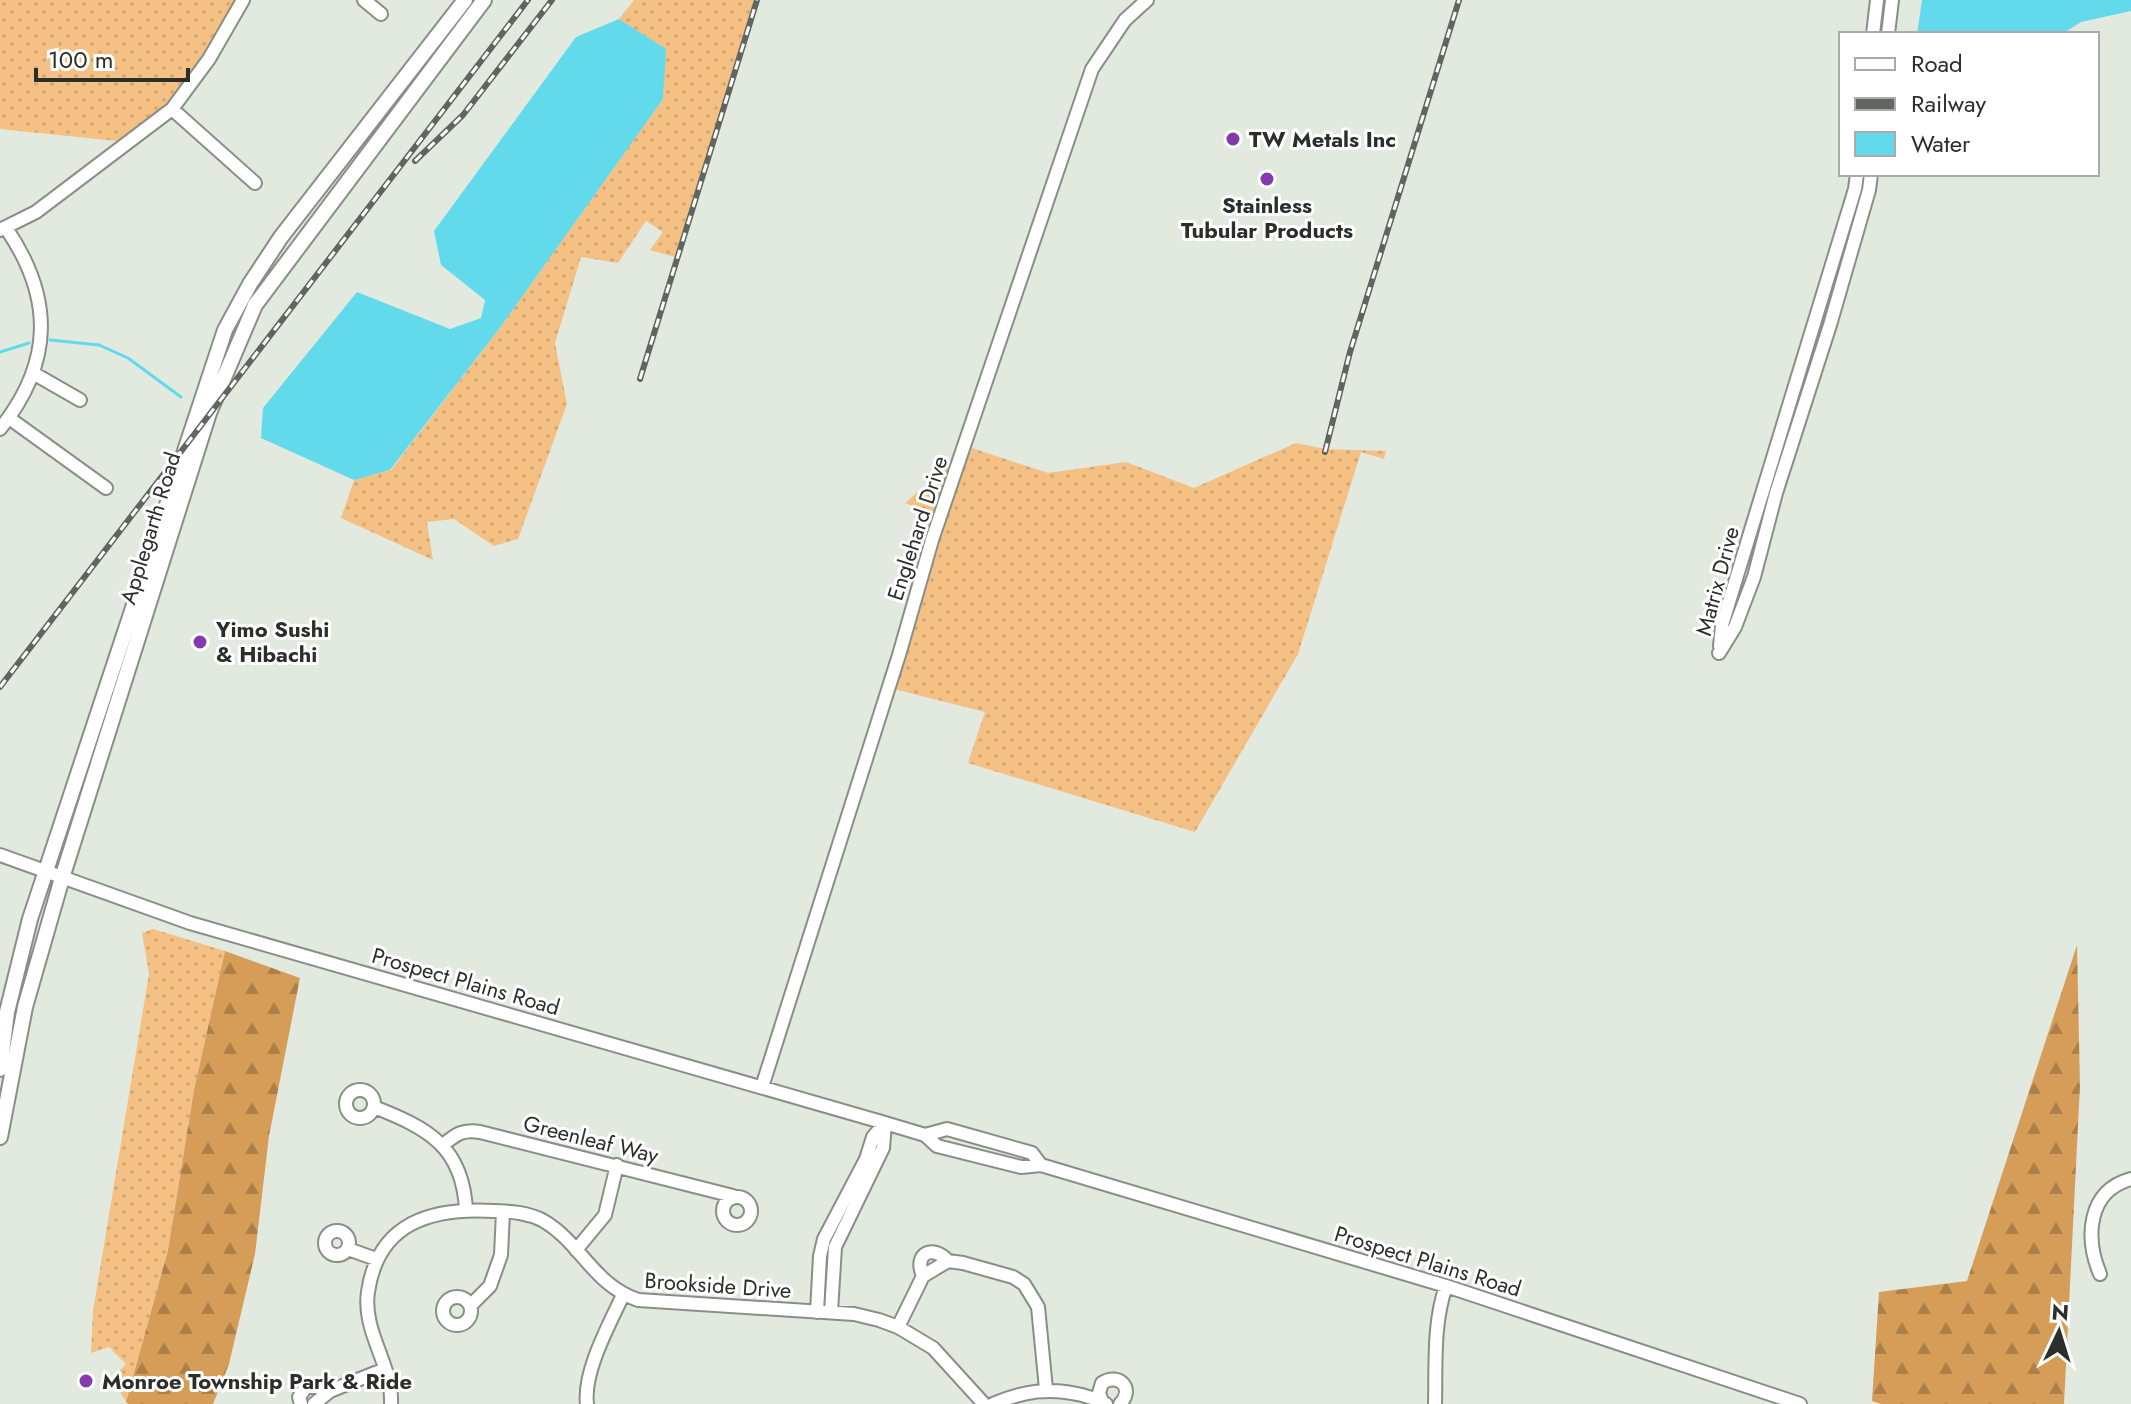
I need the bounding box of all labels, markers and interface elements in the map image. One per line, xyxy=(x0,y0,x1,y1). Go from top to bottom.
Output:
scale bar xyxy=(36,32,188,82)
legend xyxy=(1839,32,2099,176)
text: 100 m xyxy=(48,42,114,77)
text: Road xyxy=(1911,46,1963,81)
text: Railway xyxy=(1911,86,1986,121)
place label: TW Metals Inc xyxy=(1249,123,1396,155)
text: Water xyxy=(1911,126,1971,161)
marker: TW Metals Inc xyxy=(1224,130,1242,148)
marker: Stainless Tubular Products xyxy=(1258,170,1276,188)
place label: Stainless Tubular Products xyxy=(1181,189,1353,246)
street label: Applegarth Road xyxy=(112,448,188,608)
street label: Englehard Drive xyxy=(879,452,955,604)
street label: Matrix Drive xyxy=(1687,523,1747,639)
place label: Yimo Sushi & Hibachi xyxy=(215,613,329,670)
marker: Yimo Sushi & Hibachi xyxy=(191,633,209,651)
street label: Prospect Plains Road xyxy=(368,939,564,1023)
street label: Greenleaf Way xyxy=(520,1107,662,1171)
street label: Prospect Plains Road xyxy=(1331,1217,1525,1305)
street label: Brookside Drive xyxy=(643,1264,793,1306)
north arrow xyxy=(2019,1292,2099,1372)
text: N xyxy=(2051,1295,2070,1329)
place label: Monroe Township Park & Ride xyxy=(102,1365,412,1397)
marker: Monroe Township Park & Ride xyxy=(77,1372,95,1390)

